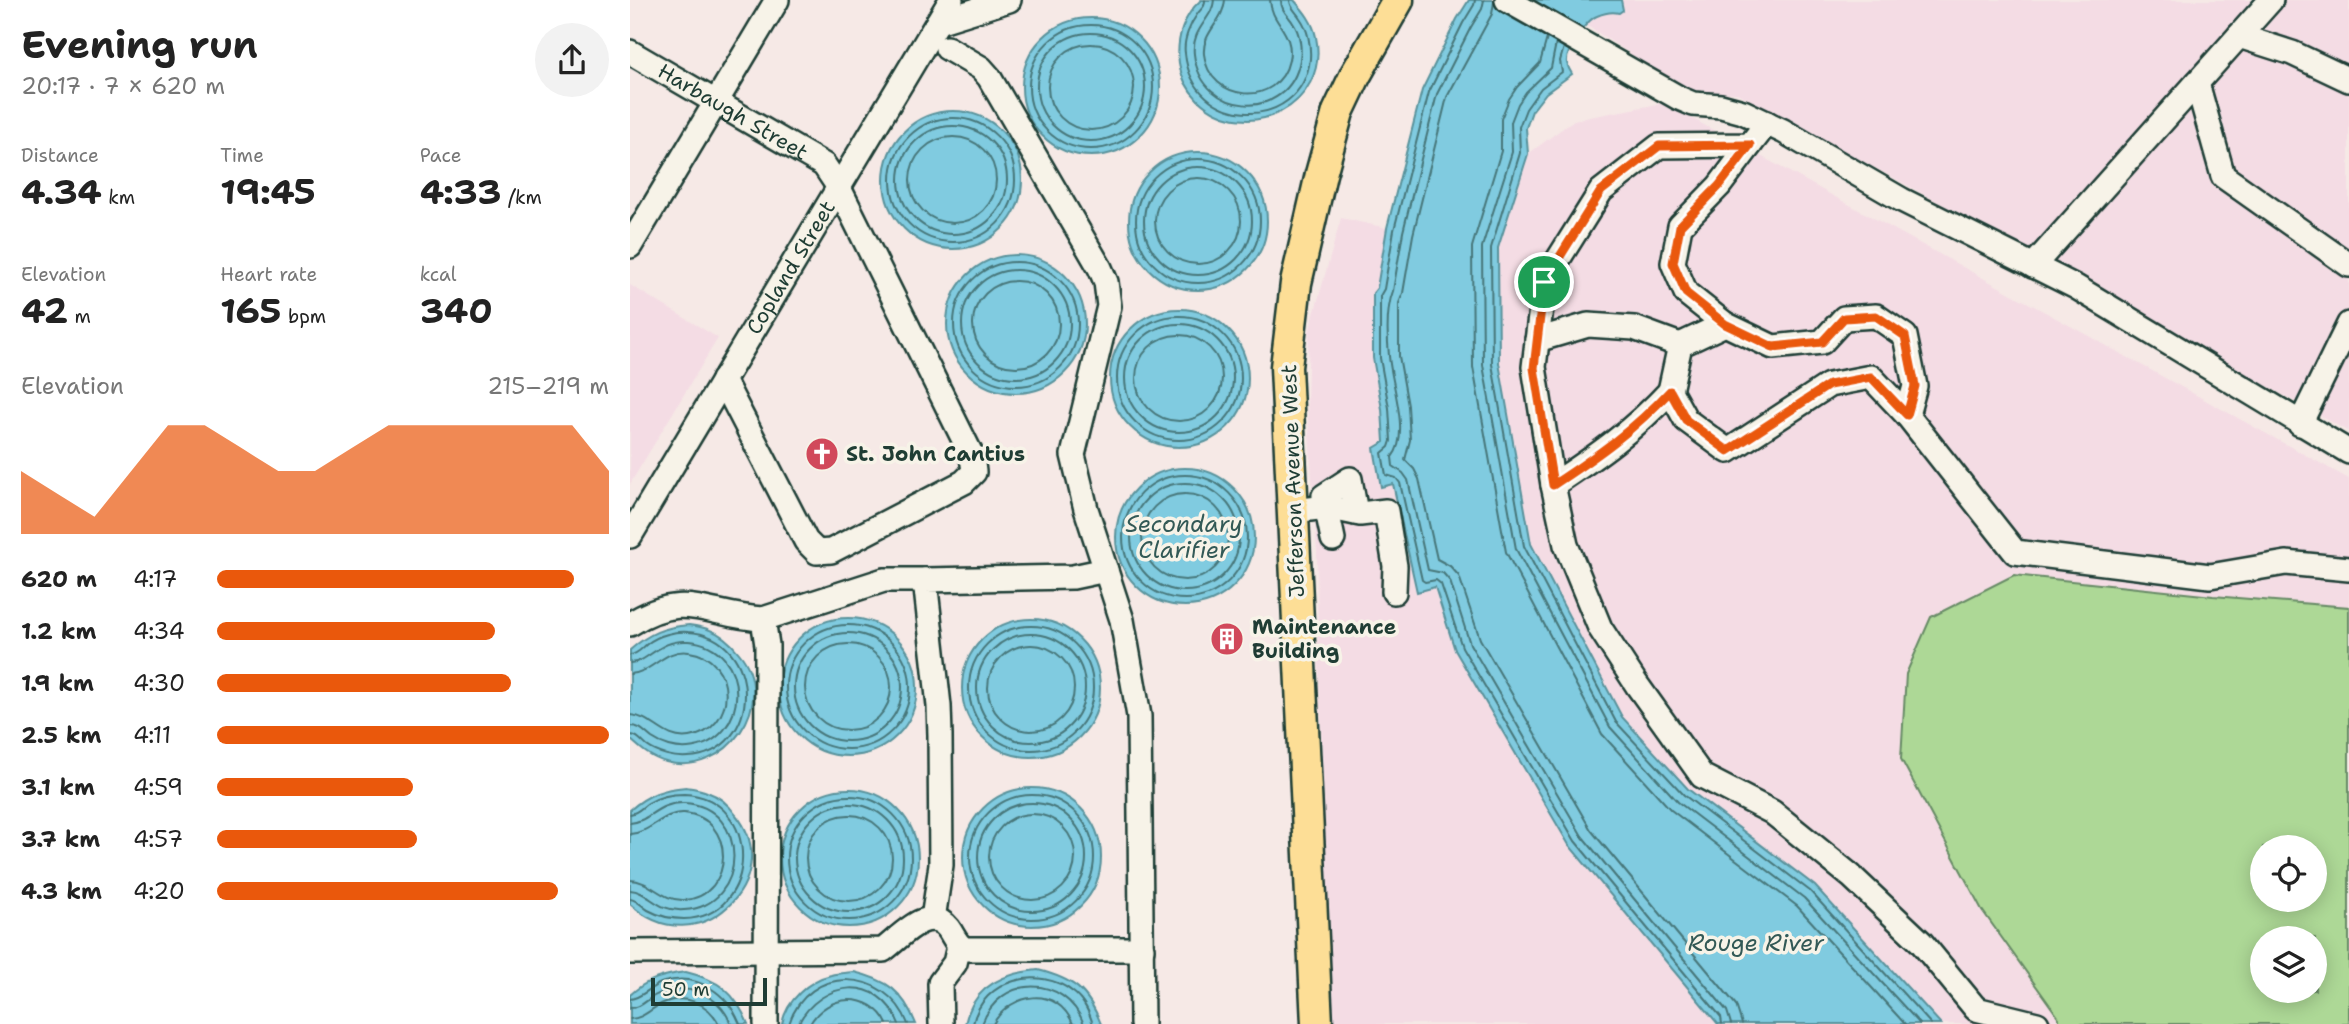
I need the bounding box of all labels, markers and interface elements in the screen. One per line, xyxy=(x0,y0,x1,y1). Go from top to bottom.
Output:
text: Evening run xyxy=(21,19,258,70)
button: share xyxy=(535,23,609,97)
street label: Harbaugh Street xyxy=(653,57,813,167)
text: 20:17 · 7 × 620 m xyxy=(21,71,225,101)
text: Distance xyxy=(21,143,99,168)
text: Time xyxy=(220,143,264,168)
text: Pace xyxy=(420,143,461,168)
text: 4.34 xyxy=(21,168,102,215)
text: 19:45 xyxy=(220,168,316,215)
text: 4:33 xyxy=(420,168,501,215)
text: km xyxy=(102,185,135,210)
text: /km xyxy=(501,185,542,210)
street label: Copland Street xyxy=(740,195,842,340)
pin xyxy=(1514,252,1574,312)
text: Elevation xyxy=(21,262,106,287)
text: Heart rate xyxy=(220,262,317,287)
text: kcal xyxy=(420,262,457,287)
icon: arrive xyxy=(1525,263,1563,301)
text: 42 xyxy=(21,287,68,334)
text: 165 xyxy=(220,287,281,334)
text: 340 xyxy=(420,287,493,334)
text: m xyxy=(68,304,91,329)
text: bpm xyxy=(281,304,326,329)
street label: Jefferson Avenue West xyxy=(1275,364,1311,598)
text: Elevation xyxy=(21,371,124,401)
text: 215–219 m xyxy=(487,371,609,401)
church icon: St. John Cantius xyxy=(803,435,841,473)
place label: St. John Cantius xyxy=(846,440,1025,468)
water label: Secondary Clarifier xyxy=(1126,509,1242,565)
text: 620 m xyxy=(21,564,97,594)
text: 4:17 xyxy=(133,564,177,594)
place label: Maintenance Building xyxy=(1252,613,1396,665)
text: 1.2 km xyxy=(21,616,97,646)
text: 4:34 xyxy=(133,616,185,646)
building icon: Maintenance Building xyxy=(1208,620,1246,658)
text: 1.9 km xyxy=(21,668,94,698)
text: 4:30 xyxy=(133,668,185,698)
text: 2.5 km xyxy=(21,720,102,750)
text: 4:11 xyxy=(133,720,171,750)
text: 3.1 km xyxy=(21,772,95,802)
text: 4:59 xyxy=(133,772,183,802)
text: 3.7 km xyxy=(21,824,100,854)
text: 4:57 xyxy=(133,824,183,854)
map controls xyxy=(2250,835,2327,1003)
button: locate xyxy=(2250,835,2327,912)
text: 4.3 km xyxy=(21,876,102,906)
text: 4:20 xyxy=(133,876,185,906)
button: layers xyxy=(2250,926,2327,1003)
water label: Rouge River xyxy=(1688,928,1825,958)
scale bar xyxy=(651,975,766,1007)
text: 50 m xyxy=(662,977,710,1002)

